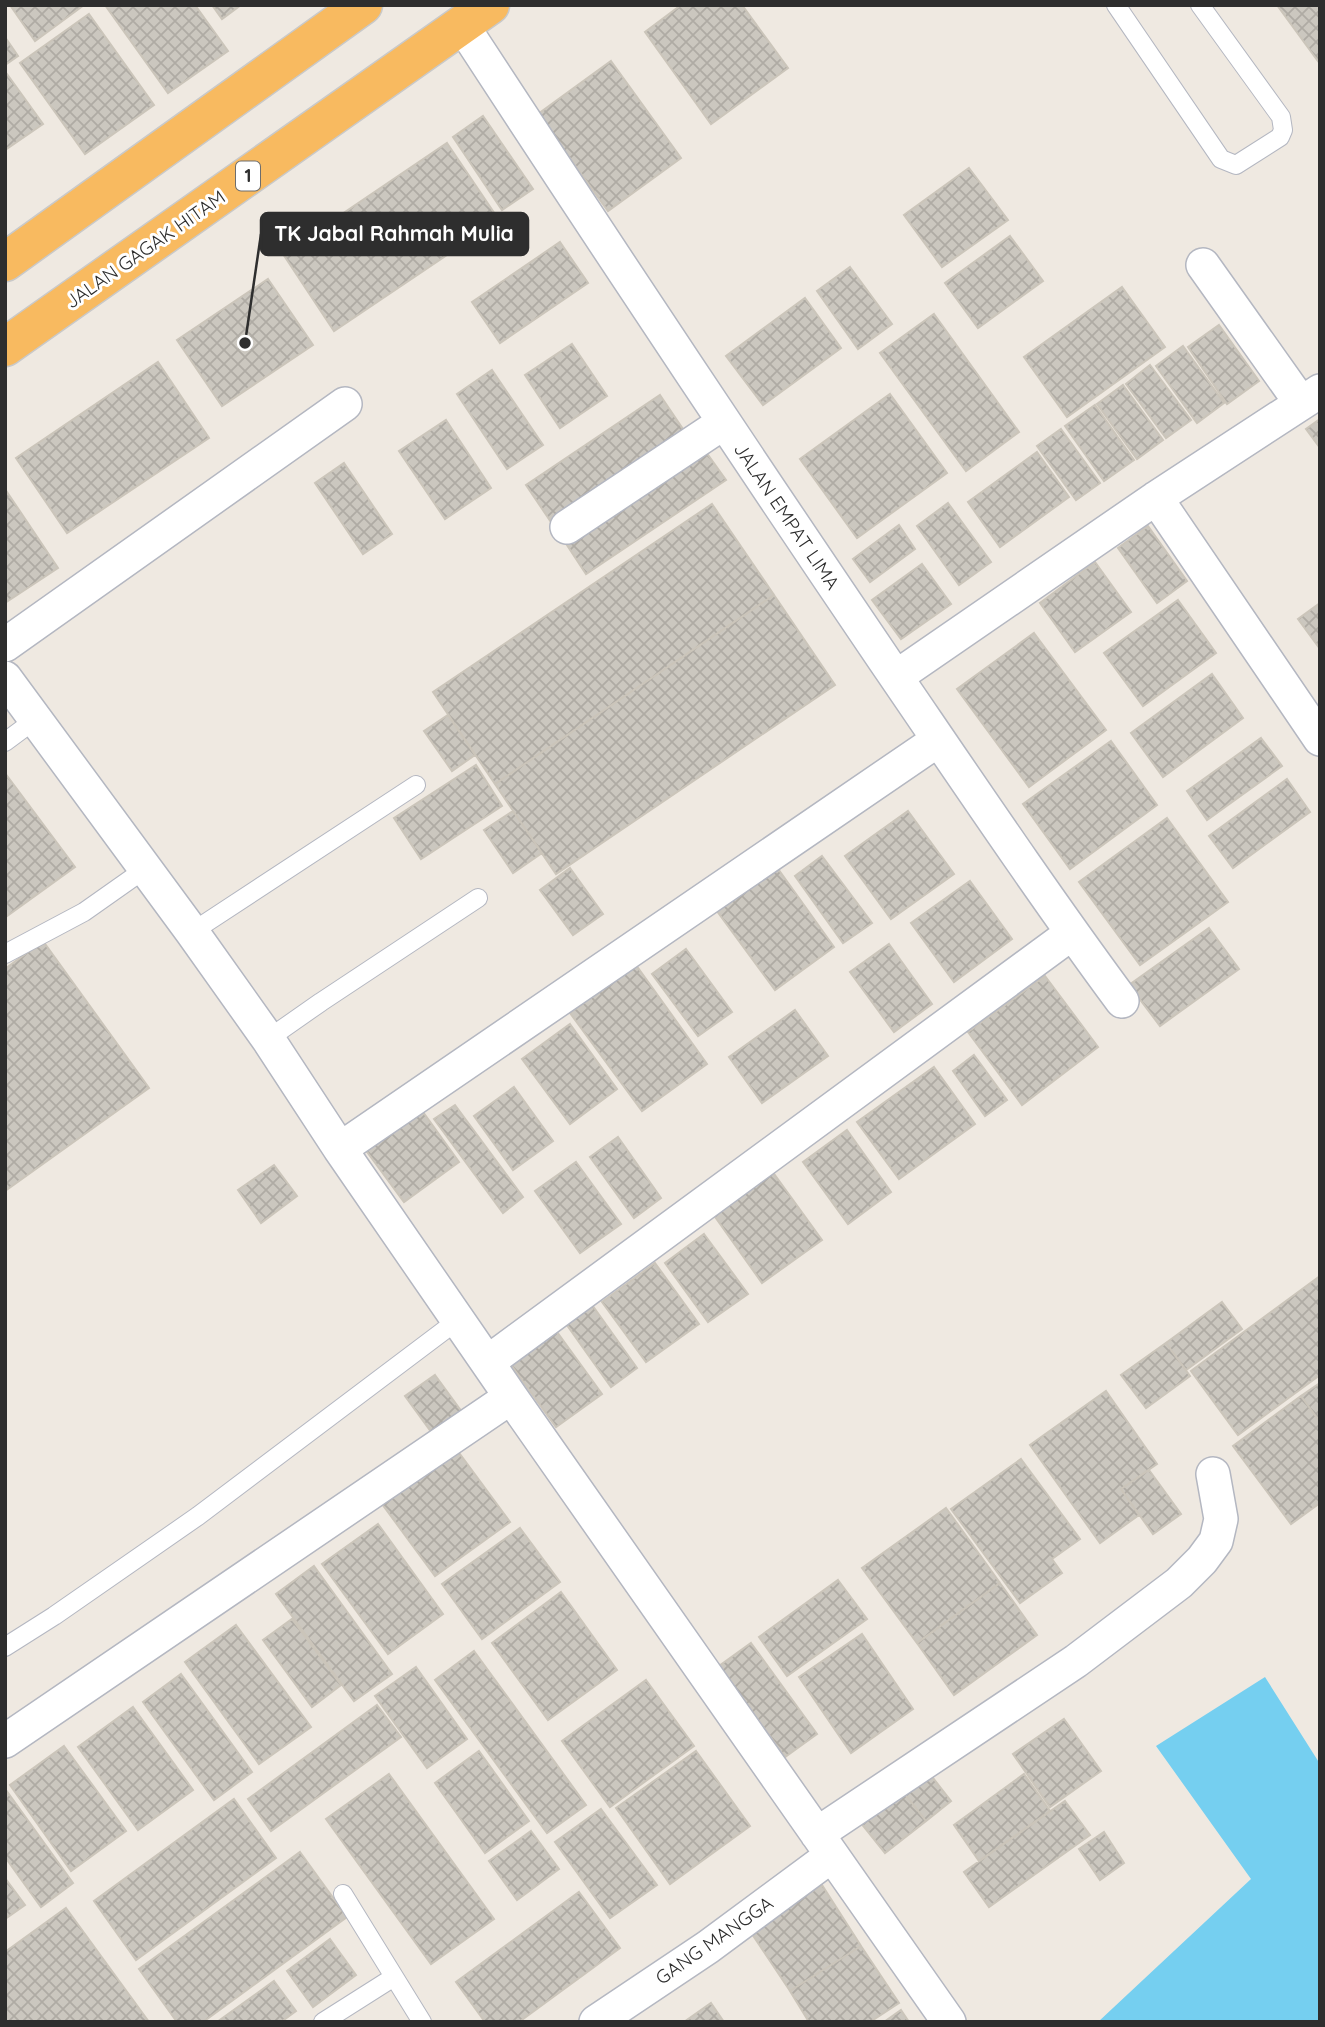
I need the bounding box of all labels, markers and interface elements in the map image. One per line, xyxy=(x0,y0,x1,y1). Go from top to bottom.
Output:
road number: 1 xyxy=(236,162,260,190)
street label: JALAN GAGAK HITAM xyxy=(60,185,230,313)
callout: TK Jabal Rahmah Mulia xyxy=(261,213,528,255)
text: TK Jabal Rahmah Mulia xyxy=(274,220,514,246)
street label: JALAN EMPAT LIMA xyxy=(729,438,845,594)
street label: GANG MANGGA xyxy=(650,1891,778,1989)

